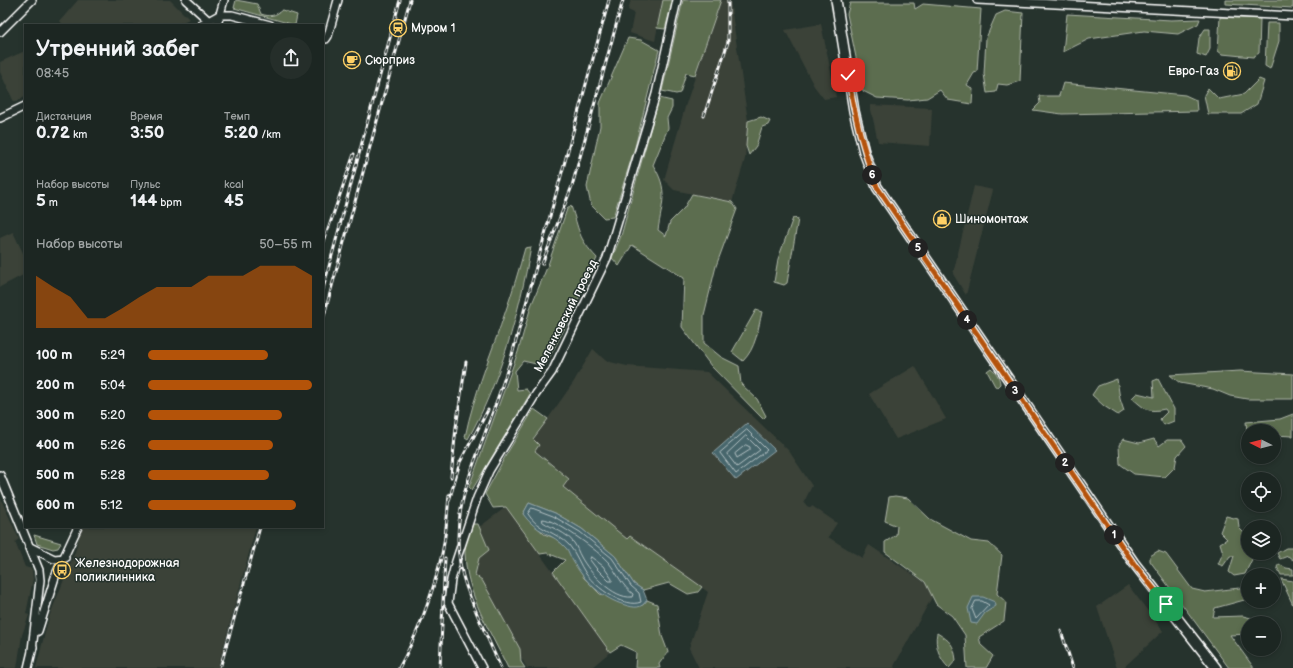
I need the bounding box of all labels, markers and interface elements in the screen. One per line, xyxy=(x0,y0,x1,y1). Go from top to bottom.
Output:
station icon: Муром 1 xyxy=(388,18,408,38)
place label: Муром 1 xyxy=(411,21,455,36)
text: Утренний забег xyxy=(36,36,199,63)
button: share xyxy=(270,37,312,79)
cafe icon: Сюрприз xyxy=(342,50,362,70)
place label: Сюрприз xyxy=(365,53,415,68)
pin xyxy=(831,58,865,92)
fuel station icon: Евро-Газ xyxy=(1222,61,1242,81)
icon: check xyxy=(837,64,859,86)
place label: Евро-Газ xyxy=(1168,64,1219,79)
text: 08:45 xyxy=(36,65,69,81)
text: Дистанция xyxy=(36,110,92,123)
text: Время xyxy=(130,110,163,123)
text: Темп xyxy=(224,110,250,123)
text: 0.72 xyxy=(36,123,70,143)
text: 3:50 xyxy=(130,123,164,143)
text: 5:20 xyxy=(224,123,258,143)
text: km xyxy=(70,128,87,141)
text: /km xyxy=(258,128,281,141)
pin: 6 xyxy=(862,165,882,185)
text: 6 xyxy=(869,168,875,181)
text: Набор высоты xyxy=(36,178,109,191)
text: Пульс xyxy=(130,178,160,191)
text: kcal xyxy=(224,178,244,191)
text: 5 xyxy=(36,191,46,211)
text: 144 xyxy=(130,191,157,211)
text: 45 xyxy=(224,191,244,211)
text: m xyxy=(46,196,58,209)
text: bpm xyxy=(157,196,182,209)
shop icon: Шиномонтаж xyxy=(932,209,952,229)
place label: Шиномонтаж xyxy=(955,212,1029,227)
text: Набор высоты xyxy=(36,236,123,252)
text: 50–55 m xyxy=(259,236,312,252)
pin: 5 xyxy=(908,238,928,258)
text: 5 xyxy=(915,241,921,254)
street label: Меленковский проезд xyxy=(531,256,601,375)
pin: 4 xyxy=(957,310,977,330)
text: 4 xyxy=(964,313,970,326)
text: 100 m xyxy=(36,347,72,363)
text: 5:29 xyxy=(100,347,125,363)
text: 200 m xyxy=(36,377,74,393)
text: 5:04 xyxy=(100,377,126,393)
pin: 3 xyxy=(1005,381,1025,401)
text: 3 xyxy=(1012,384,1018,397)
text: 300 m xyxy=(36,407,74,423)
text: 5:20 xyxy=(100,407,125,423)
north arrow xyxy=(1241,424,1281,464)
map controls xyxy=(1241,424,1281,656)
text: 400 m xyxy=(36,437,74,453)
text: 5:26 xyxy=(100,437,126,453)
pin: 2 xyxy=(1055,453,1075,473)
text: 2 xyxy=(1062,456,1068,469)
text: 500 m xyxy=(36,467,74,483)
text: 5:28 xyxy=(100,467,125,483)
button: locate xyxy=(1241,472,1281,512)
text: 600 m xyxy=(36,497,75,513)
text: 5:12 xyxy=(100,497,123,513)
button: layers xyxy=(1241,520,1281,560)
pin: 1 xyxy=(1104,525,1124,545)
text: 1 xyxy=(1112,528,1116,541)
place label: Железнодорожная поликлинника xyxy=(75,556,180,585)
bus stop icon: Железнодорожная поликлинника xyxy=(52,560,72,580)
button: + xyxy=(1241,568,1281,608)
pin xyxy=(1149,587,1183,621)
icon: arrive xyxy=(1155,593,1177,615)
button: − xyxy=(1241,616,1281,656)

